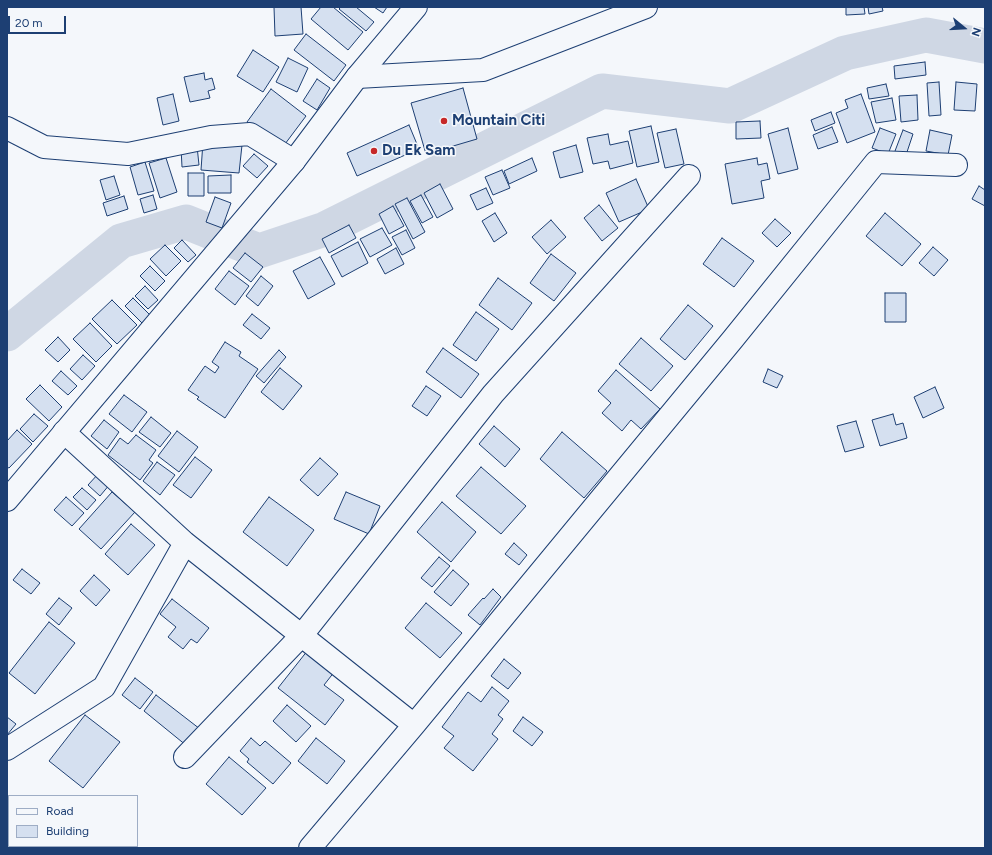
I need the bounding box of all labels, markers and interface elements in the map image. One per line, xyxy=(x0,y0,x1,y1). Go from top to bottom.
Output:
scale bar xyxy=(10,8,68,34)
north arrow xyxy=(944,8,984,48)
text: 20 m xyxy=(15,16,43,30)
text: N xyxy=(968,26,983,38)
place label: Mountain Citi xyxy=(452,112,545,130)
marker: Mountain Citi xyxy=(439,116,449,126)
place label: Du Ek Sam xyxy=(382,142,455,160)
marker: Du Ek Sam xyxy=(369,146,379,156)
legend xyxy=(8,795,138,847)
text: Road xyxy=(46,804,74,818)
text: Building xyxy=(46,824,89,838)

